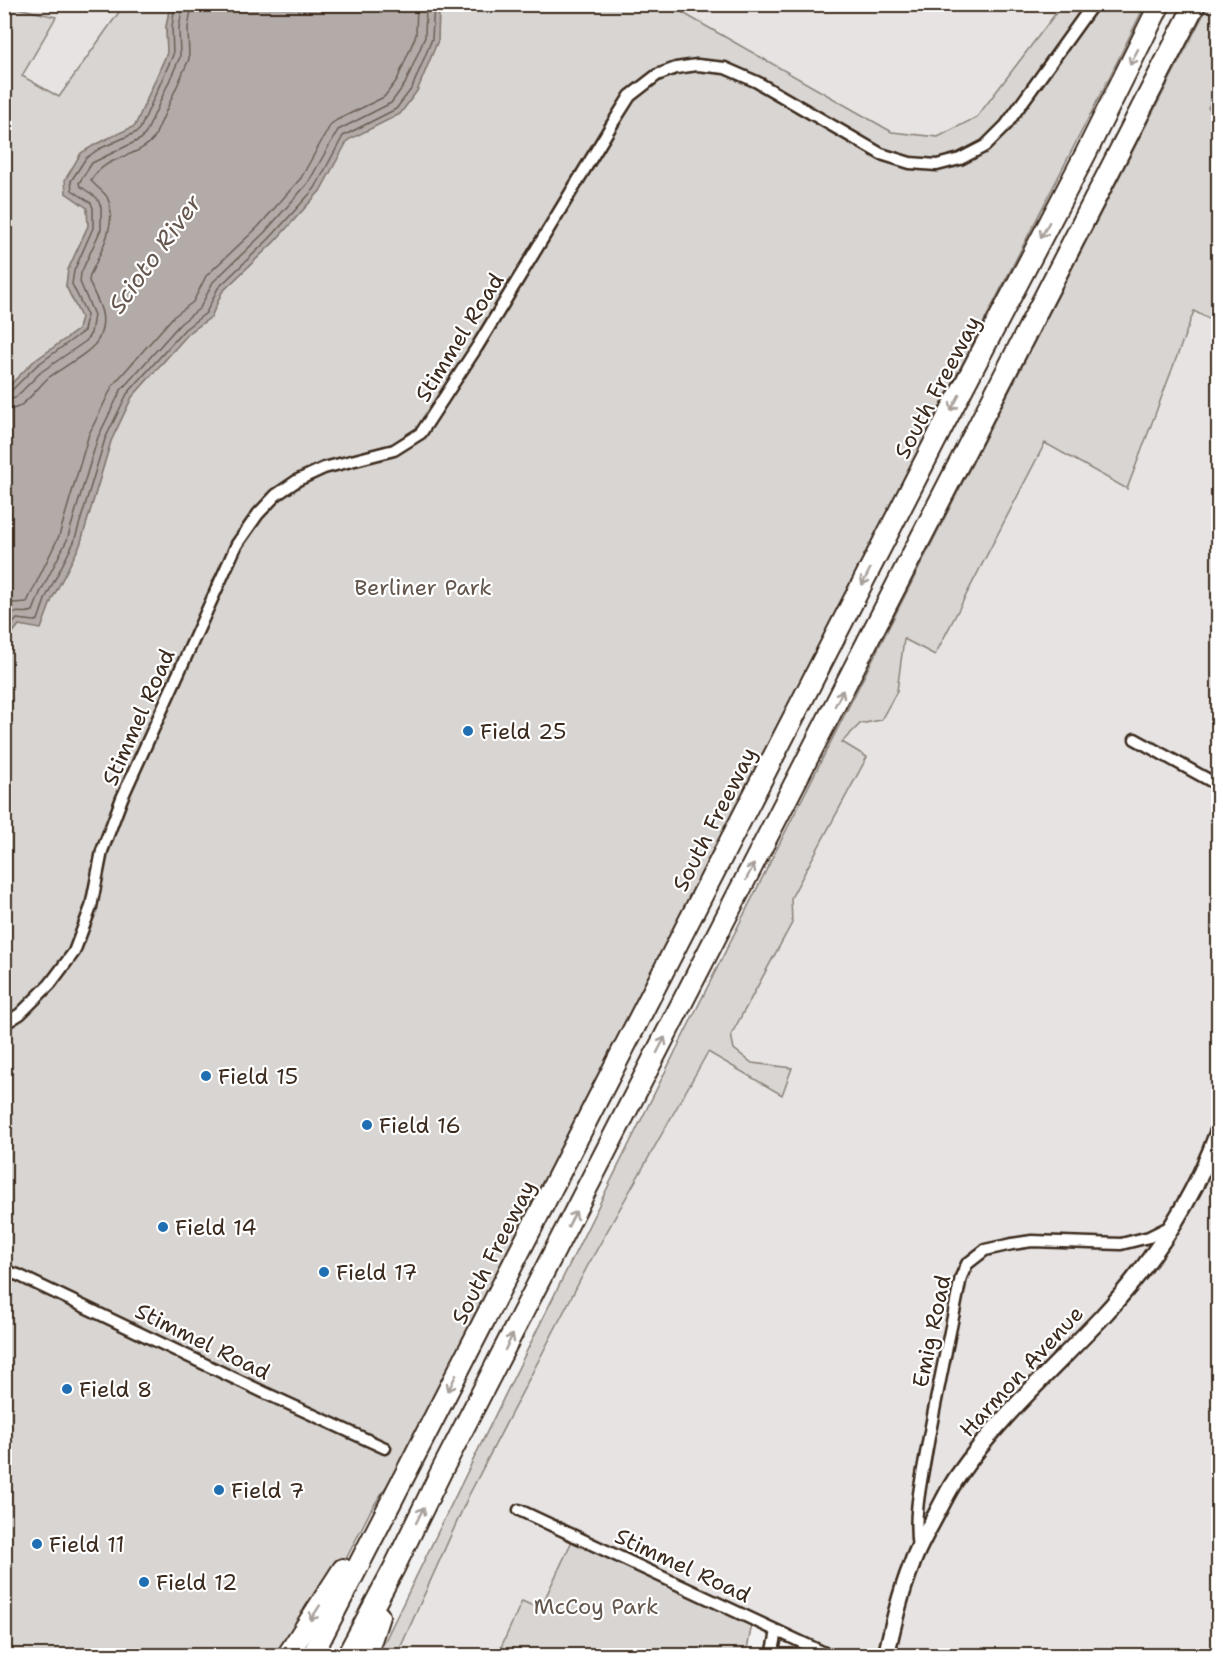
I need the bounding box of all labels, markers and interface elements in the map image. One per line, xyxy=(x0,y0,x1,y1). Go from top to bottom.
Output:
one-way arrow xyxy=(1128,47,1139,65)
water label: Scioto River xyxy=(101,188,209,320)
one-way arrow xyxy=(1039,221,1050,239)
street label: Stimmel Road xyxy=(408,267,511,407)
street label: South Freeway xyxy=(888,311,987,464)
one-way arrow xyxy=(949,394,961,411)
one-way arrow xyxy=(859,567,871,585)
park label: Berliner Park xyxy=(354,573,492,602)
street label: Stimmel Road xyxy=(95,644,182,790)
one-way arrow xyxy=(833,690,845,707)
place label: Field 25 xyxy=(480,717,566,746)
marker: Field 25 xyxy=(461,724,475,738)
street label: South Freeway xyxy=(666,742,763,896)
one-way arrow xyxy=(745,863,756,881)
one-way arrow xyxy=(656,1037,667,1055)
place label: Field 15 xyxy=(218,1062,298,1091)
marker: Field 15 xyxy=(199,1069,213,1083)
place label: Field 16 xyxy=(379,1111,461,1140)
marker: Field 16 xyxy=(360,1118,374,1132)
street label: South Freeway xyxy=(445,1175,542,1329)
one-way arrow xyxy=(567,1210,579,1228)
place label: Field 14 xyxy=(175,1213,257,1242)
marker: Field 14 xyxy=(156,1220,170,1234)
place label: Field 17 xyxy=(336,1258,417,1287)
marker: Field 17 xyxy=(317,1265,331,1279)
street label: Emig Road xyxy=(905,1272,958,1390)
street label: Stimmel Road xyxy=(131,1296,275,1387)
street label: Harmon Avenue xyxy=(953,1299,1090,1443)
one-way arrow xyxy=(504,1333,515,1351)
one-way arrow xyxy=(446,1374,458,1392)
place label: Field 8 xyxy=(79,1375,152,1404)
marker: Field 8 xyxy=(60,1382,74,1396)
place label: Field 7 xyxy=(231,1476,304,1505)
marker: Field 7 xyxy=(212,1483,226,1497)
one-way arrow xyxy=(415,1507,426,1525)
street label: Stimmel Road xyxy=(610,1521,755,1610)
place label: Field 11 xyxy=(49,1530,125,1559)
marker: Field 11 xyxy=(30,1537,44,1551)
place label: Field 12 xyxy=(156,1568,237,1597)
marker: Field 12 xyxy=(137,1575,151,1589)
park label: McCoy Park xyxy=(533,1592,659,1621)
one-way arrow xyxy=(309,1604,321,1621)

